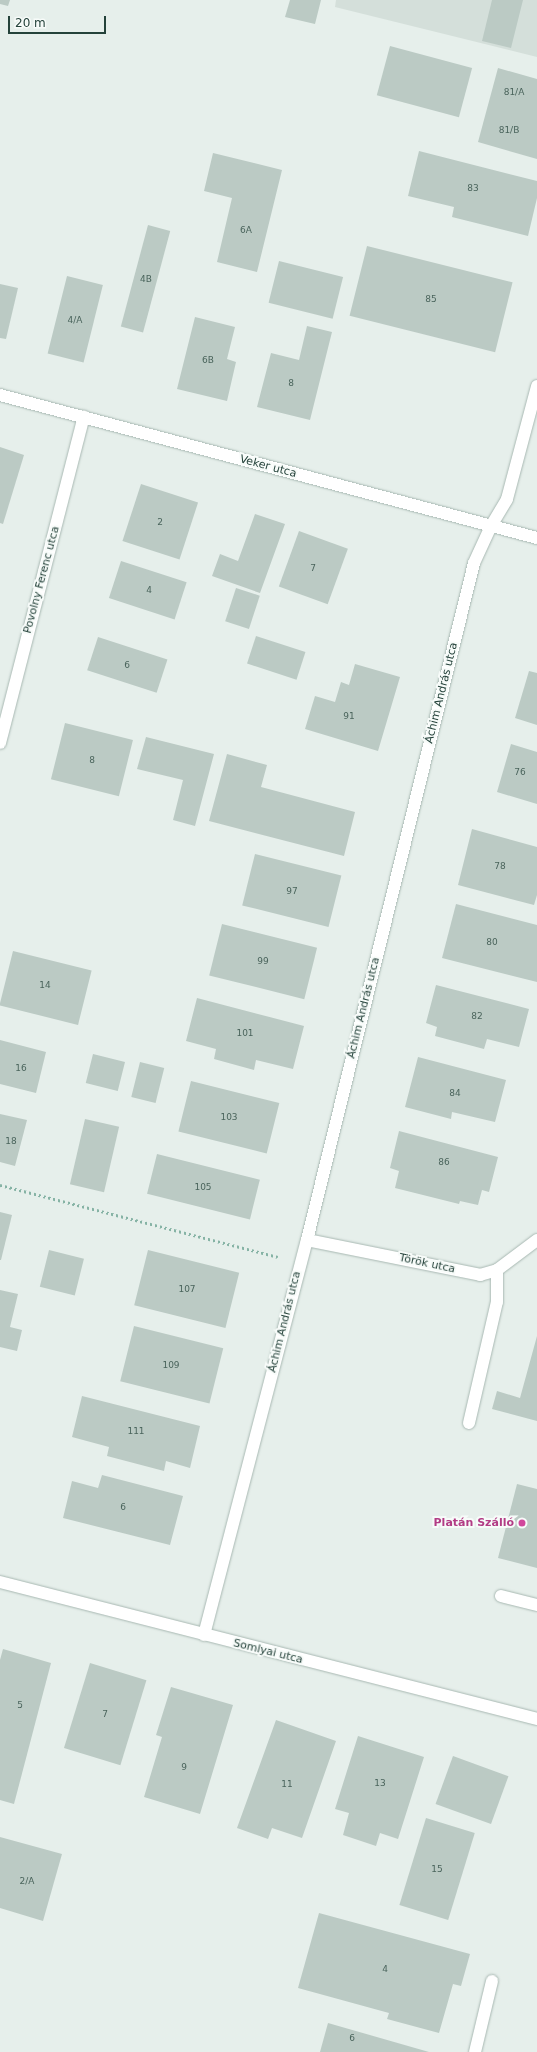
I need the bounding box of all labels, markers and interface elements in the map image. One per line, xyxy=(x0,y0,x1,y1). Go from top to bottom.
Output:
scale bar xyxy=(10,8,108,34)
text: 20 m xyxy=(15,16,46,30)
house number: 81/A xyxy=(504,87,524,97)
house number: 81/B xyxy=(499,125,519,135)
house number: 83 xyxy=(467,183,479,193)
house number: 6A xyxy=(240,225,252,235)
house number: 4B xyxy=(140,274,152,284)
house number: 85 xyxy=(425,294,437,304)
house number: 4/A xyxy=(68,315,82,325)
house number: 6B xyxy=(202,355,214,365)
house number: 8 xyxy=(288,378,294,388)
street label: Veker utca xyxy=(238,453,298,481)
house number: 2 xyxy=(157,517,163,527)
street label: Povolny Ferenc utca xyxy=(21,525,63,635)
house number: 7 xyxy=(310,563,316,573)
house number: 4 xyxy=(146,585,152,595)
street label: Áchim András utca xyxy=(423,641,461,745)
house number: 6 xyxy=(124,660,130,670)
house number: 91 xyxy=(343,711,355,721)
house number: 8 xyxy=(89,755,95,765)
house number: 76 xyxy=(514,767,526,777)
house number: 78 xyxy=(494,861,506,871)
house number: 97 xyxy=(286,886,298,896)
house number: 80 xyxy=(486,937,498,947)
house number: 99 xyxy=(257,956,269,966)
street label: Áchim András utca xyxy=(345,956,383,1060)
house number: 14 xyxy=(39,980,51,990)
house number: 82 xyxy=(471,1011,483,1021)
house number: 101 xyxy=(236,1028,254,1038)
house number: 16 xyxy=(15,1063,27,1073)
house number: 84 xyxy=(449,1088,461,1098)
house number: 103 xyxy=(220,1112,238,1122)
house number: 18 xyxy=(5,1136,17,1146)
house number: 86 xyxy=(438,1157,450,1167)
house number: 105 xyxy=(194,1182,212,1192)
street label: Török utca xyxy=(398,1252,456,1276)
street label: Áchim András utca xyxy=(266,1270,304,1374)
house number: 107 xyxy=(178,1284,196,1294)
house number: 109 xyxy=(162,1360,180,1370)
house number: 111 xyxy=(127,1426,145,1436)
house number: 6 xyxy=(120,1502,126,1512)
place label: Platán Szálló xyxy=(434,1516,514,1530)
marker: Platán Szálló xyxy=(517,1518,527,1528)
street label: Somlyai utca xyxy=(232,1637,304,1667)
house number: 5 xyxy=(17,1700,23,1710)
house number: 7 xyxy=(102,1709,108,1719)
house number: 9 xyxy=(181,1762,187,1772)
house number: 13 xyxy=(374,1778,386,1788)
house number: 11 xyxy=(281,1779,293,1789)
house number: 15 xyxy=(431,1864,443,1874)
house number: 2/A xyxy=(20,1876,34,1886)
house number: 4 xyxy=(382,1964,388,1974)
house number: 6 xyxy=(349,2033,355,2043)

